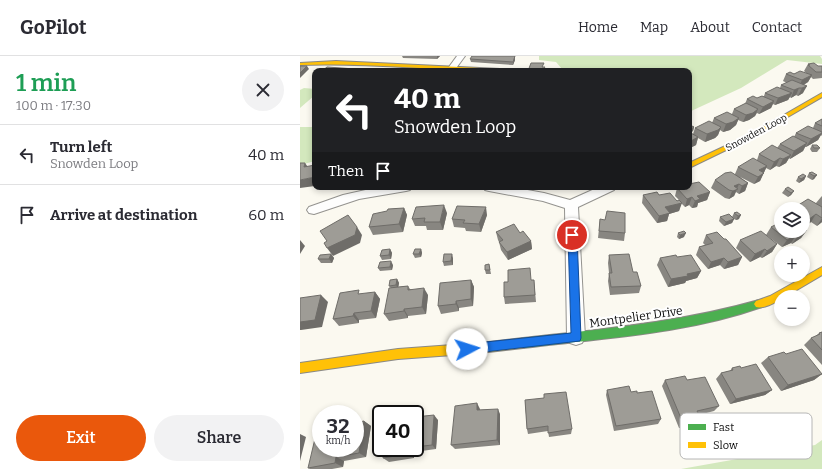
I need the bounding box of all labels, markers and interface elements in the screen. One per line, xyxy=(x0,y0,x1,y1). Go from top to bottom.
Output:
text: GoPilot xyxy=(20,16,87,39)
text: Home xyxy=(578,19,618,36)
text: Map xyxy=(640,19,668,36)
text: About xyxy=(690,19,730,36)
text: Contact xyxy=(752,19,802,36)
text: 1 min xyxy=(16,69,76,97)
button: close xyxy=(242,69,284,111)
text: 40 m xyxy=(394,82,461,115)
icon: left xyxy=(328,84,380,136)
text: 100 m · 17:30 xyxy=(16,98,91,113)
street label: Snowden Loop xyxy=(724,112,789,154)
text: Snowden Loop xyxy=(394,116,516,138)
text: Turn left xyxy=(50,138,112,156)
icon: left xyxy=(16,144,38,166)
text: 40 m xyxy=(248,146,284,164)
text: Snowden Loop xyxy=(50,156,138,171)
icon: arrive xyxy=(372,160,394,182)
text: Then xyxy=(328,162,364,180)
map controls xyxy=(774,202,810,326)
button: layers xyxy=(774,202,810,238)
icon: arrive xyxy=(16,204,38,226)
text: Arrive at destination xyxy=(50,206,197,224)
text: 60 m xyxy=(248,206,284,224)
pin xyxy=(555,218,589,252)
icon: arrive xyxy=(561,224,583,246)
button: + xyxy=(774,246,810,282)
button: − xyxy=(774,290,810,326)
street label: Montpelier Drive xyxy=(589,304,683,330)
position arrow xyxy=(446,328,488,370)
speed limit sign: 40 xyxy=(372,405,424,457)
legend xyxy=(680,413,812,459)
text: 32 xyxy=(327,414,349,438)
button: Exit xyxy=(16,415,146,461)
button: Share xyxy=(154,415,284,461)
text: Fast xyxy=(713,421,734,434)
text: km/h xyxy=(326,435,350,447)
text: Slow xyxy=(713,439,738,452)

